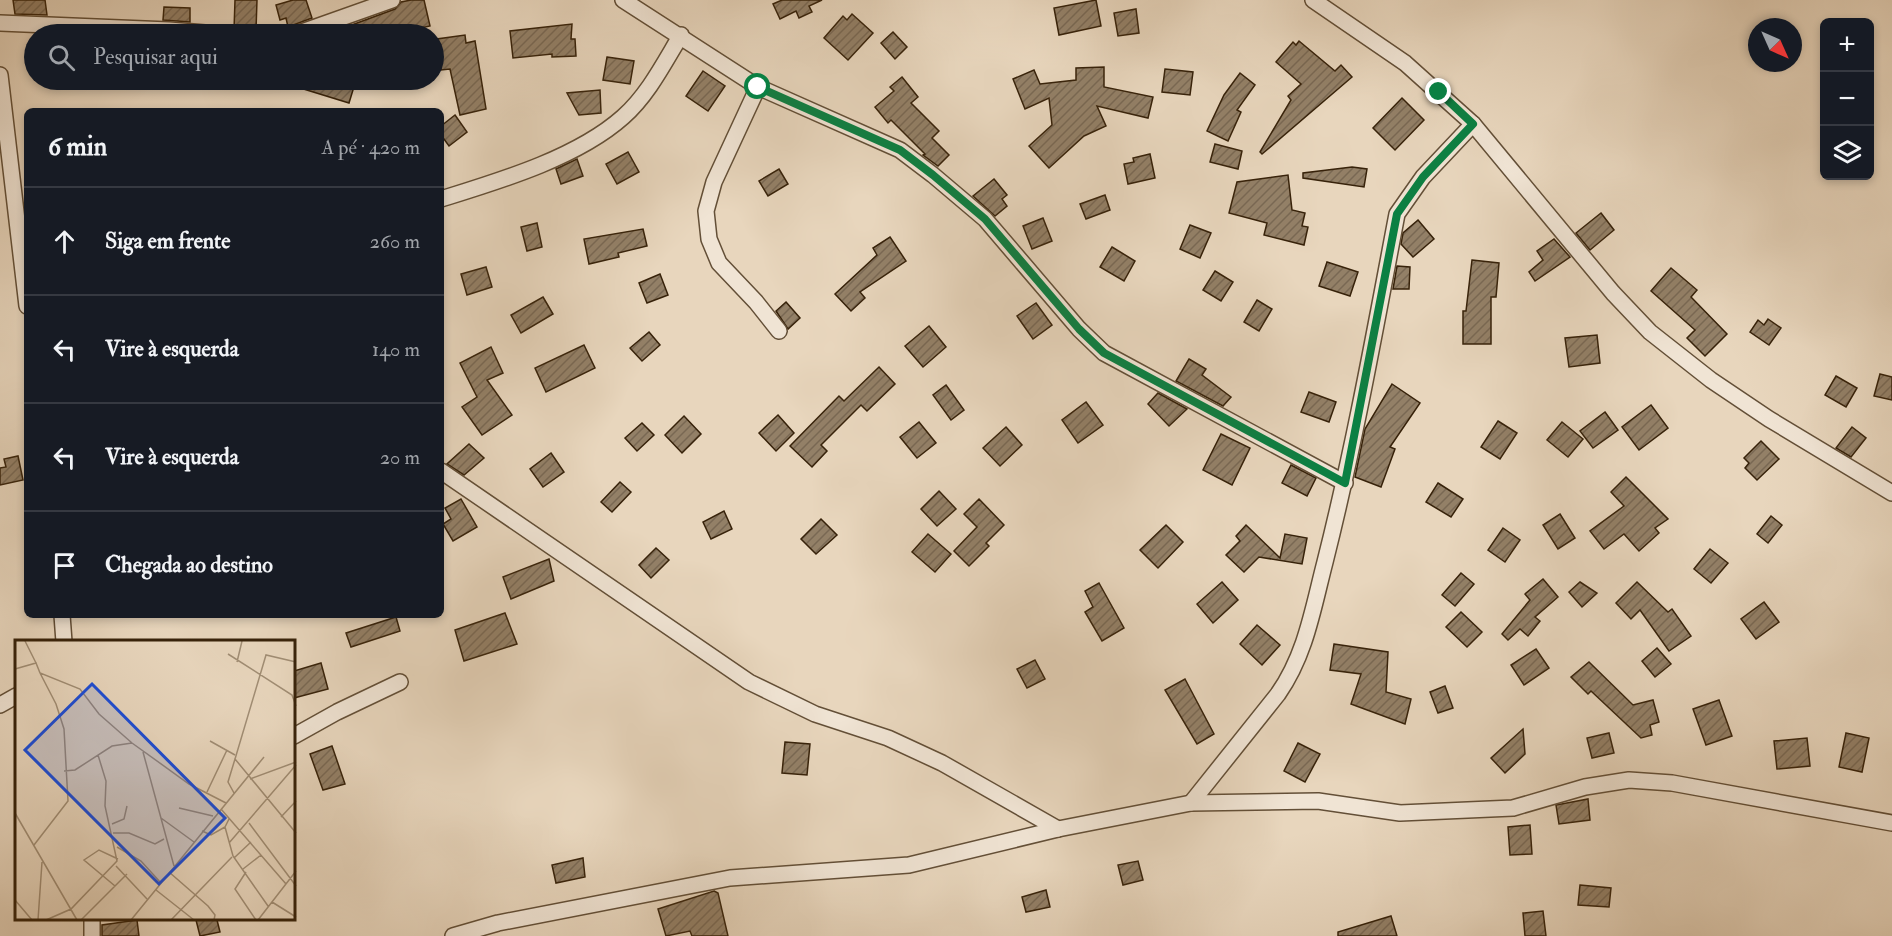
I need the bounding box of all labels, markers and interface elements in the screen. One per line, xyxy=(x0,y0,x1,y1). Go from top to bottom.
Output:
north arrow xyxy=(1748,18,1802,72)
map controls xyxy=(1820,18,1874,180)
button: + xyxy=(1820,18,1874,72)
search box xyxy=(24,24,444,90)
icon: search xyxy=(45,41,78,74)
text: Pesquisar aqui xyxy=(93,43,218,71)
button: − xyxy=(1820,72,1874,126)
route start xyxy=(744,73,770,99)
route end xyxy=(1425,78,1451,104)
button: layers xyxy=(1820,126,1874,180)
text: 6 min xyxy=(48,131,107,163)
text: A pé · 420 m xyxy=(321,135,420,160)
icon: ahead xyxy=(48,225,81,258)
text: Siga em frente xyxy=(105,227,230,255)
text: 260 m xyxy=(370,229,420,254)
icon: left xyxy=(48,333,81,366)
text: Vire à esquerda xyxy=(105,335,239,363)
text: 140 m xyxy=(372,337,420,362)
icon: left xyxy=(48,441,81,474)
text: Vire à esquerda xyxy=(105,443,239,471)
text: 20 m xyxy=(380,445,420,470)
icon: arrive xyxy=(48,549,81,582)
text: Chegada ao destino xyxy=(105,551,273,579)
inset map xyxy=(15,640,296,921)

